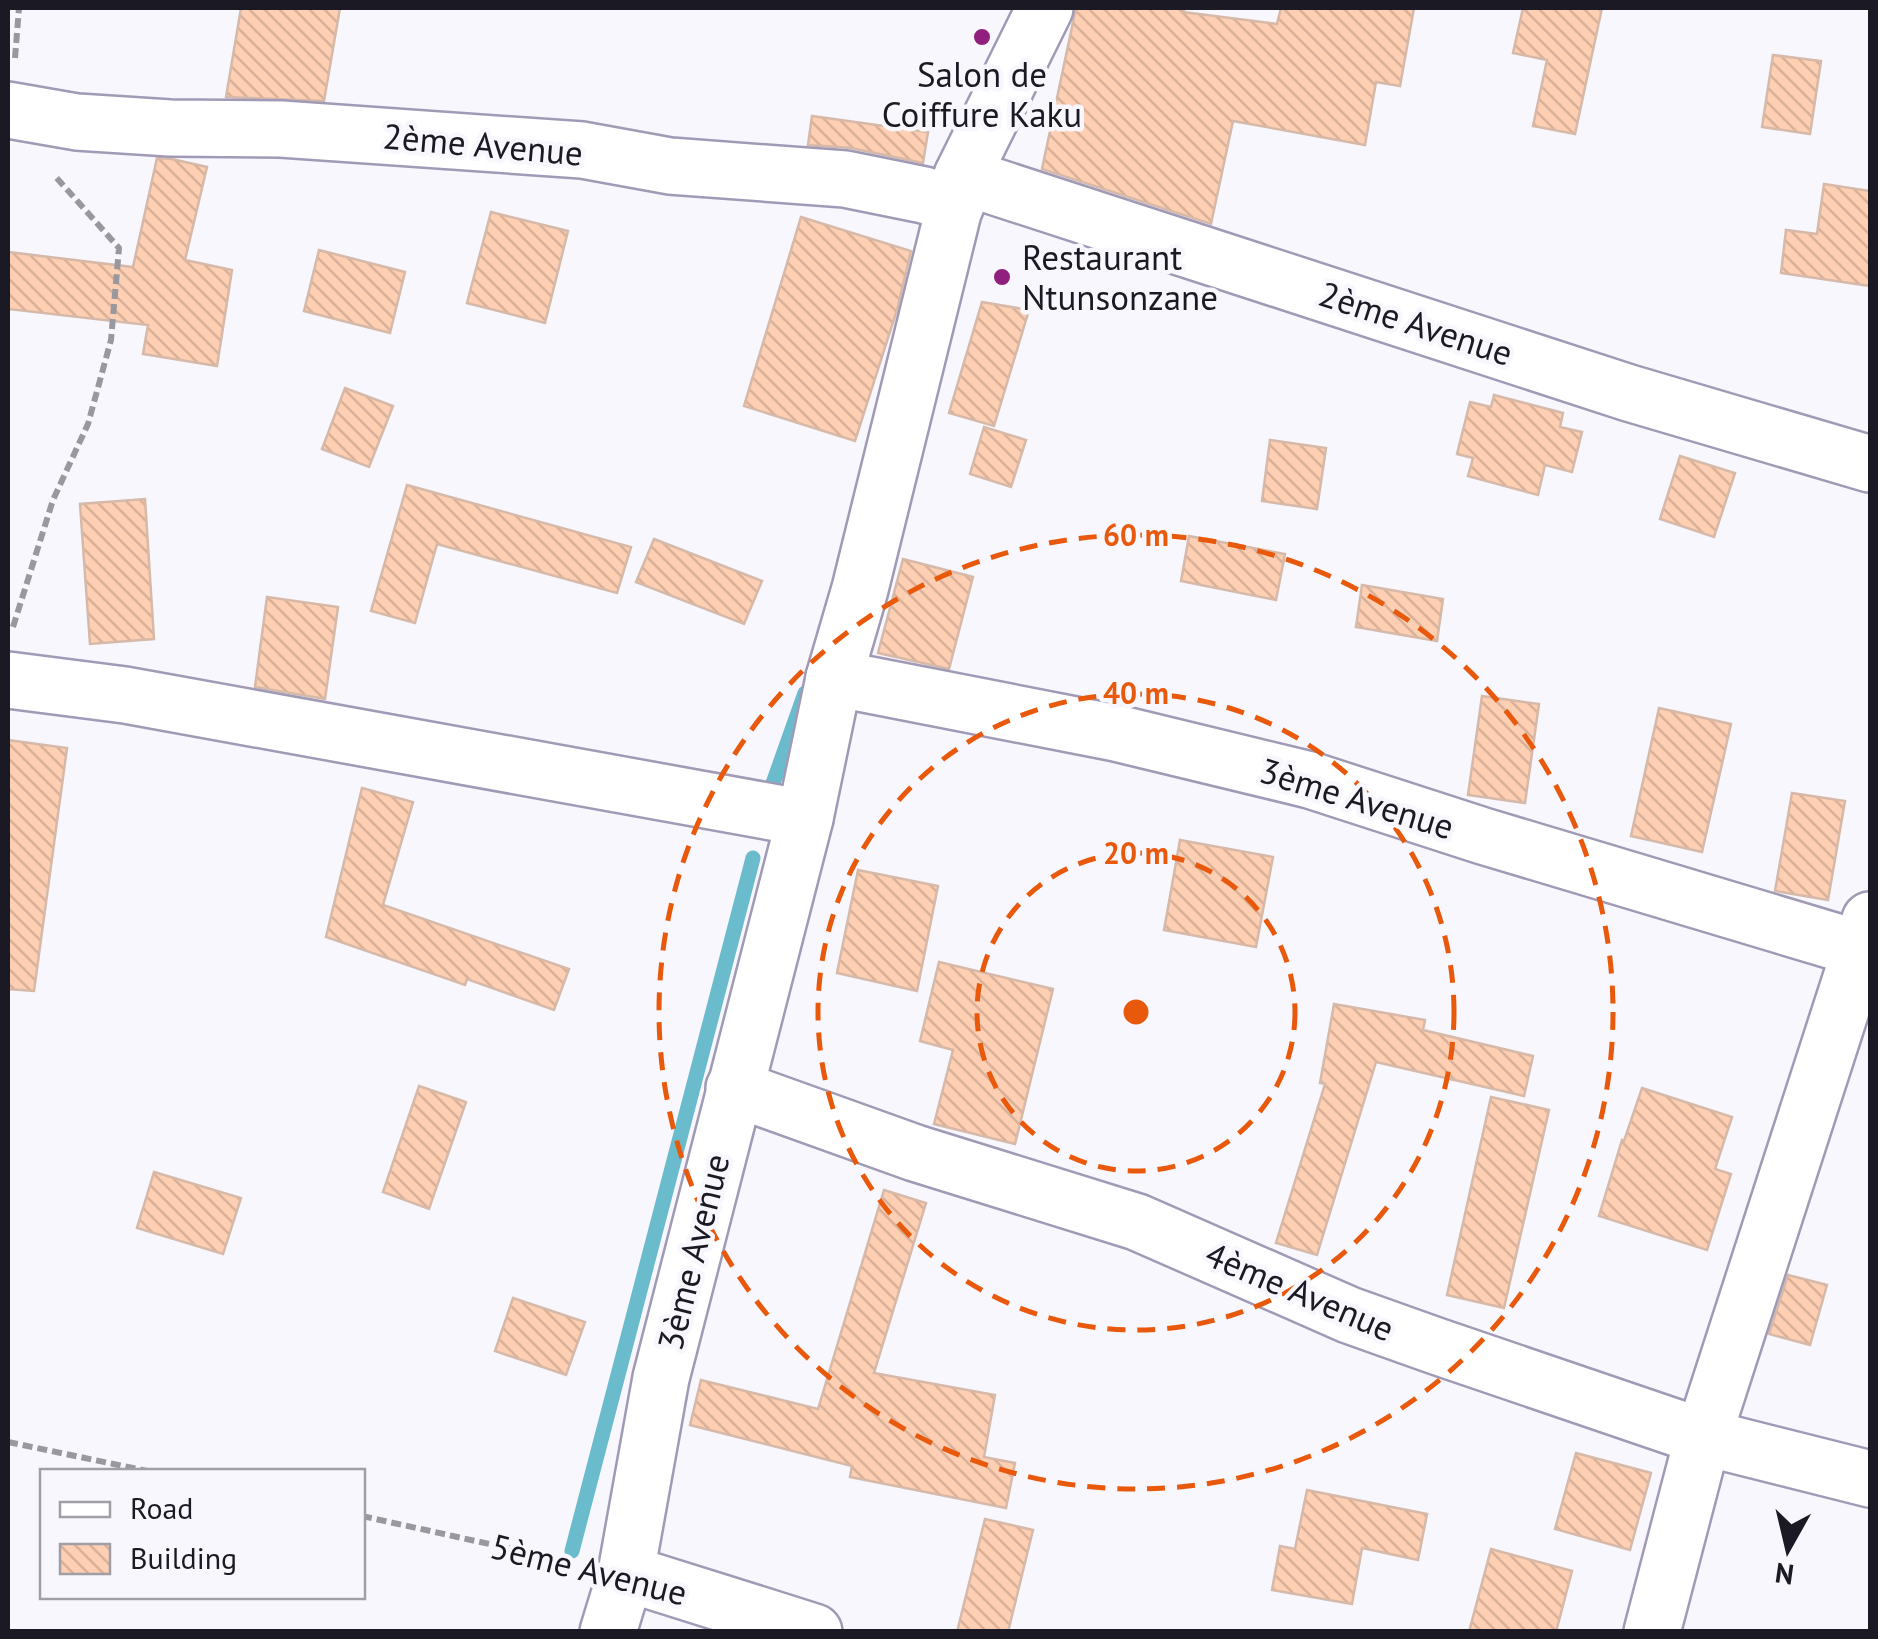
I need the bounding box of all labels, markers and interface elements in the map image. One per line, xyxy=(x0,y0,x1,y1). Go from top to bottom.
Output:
marker: Salon de Coiffure Kaku xyxy=(971,26,993,48)
place label: Salon de Coiffure Kaku xyxy=(882,51,1082,137)
street label: 2ème Avenue xyxy=(381,112,585,176)
place label: Restaurant Ntunsonzane xyxy=(1022,234,1218,320)
marker: Restaurant Ntunsonzane xyxy=(991,266,1013,288)
street label: 2ème Avenue xyxy=(1314,270,1518,376)
text: 60 m xyxy=(1103,515,1169,554)
text: 40 m xyxy=(1103,673,1169,712)
street label: 3ème Avenue xyxy=(1254,747,1460,849)
text: 20 m xyxy=(1103,833,1169,872)
centre of rings xyxy=(1118,994,1154,1030)
street label: 3ème Avenue xyxy=(646,1149,740,1355)
street label: 4ème Avenue xyxy=(1199,1231,1401,1351)
legend xyxy=(40,1469,365,1599)
text: Road xyxy=(130,1488,194,1527)
north arrow xyxy=(1738,1499,1838,1599)
street label: 5ème Avenue xyxy=(486,1522,692,1616)
text: Building xyxy=(130,1538,237,1577)
text: N xyxy=(1773,1555,1796,1594)

